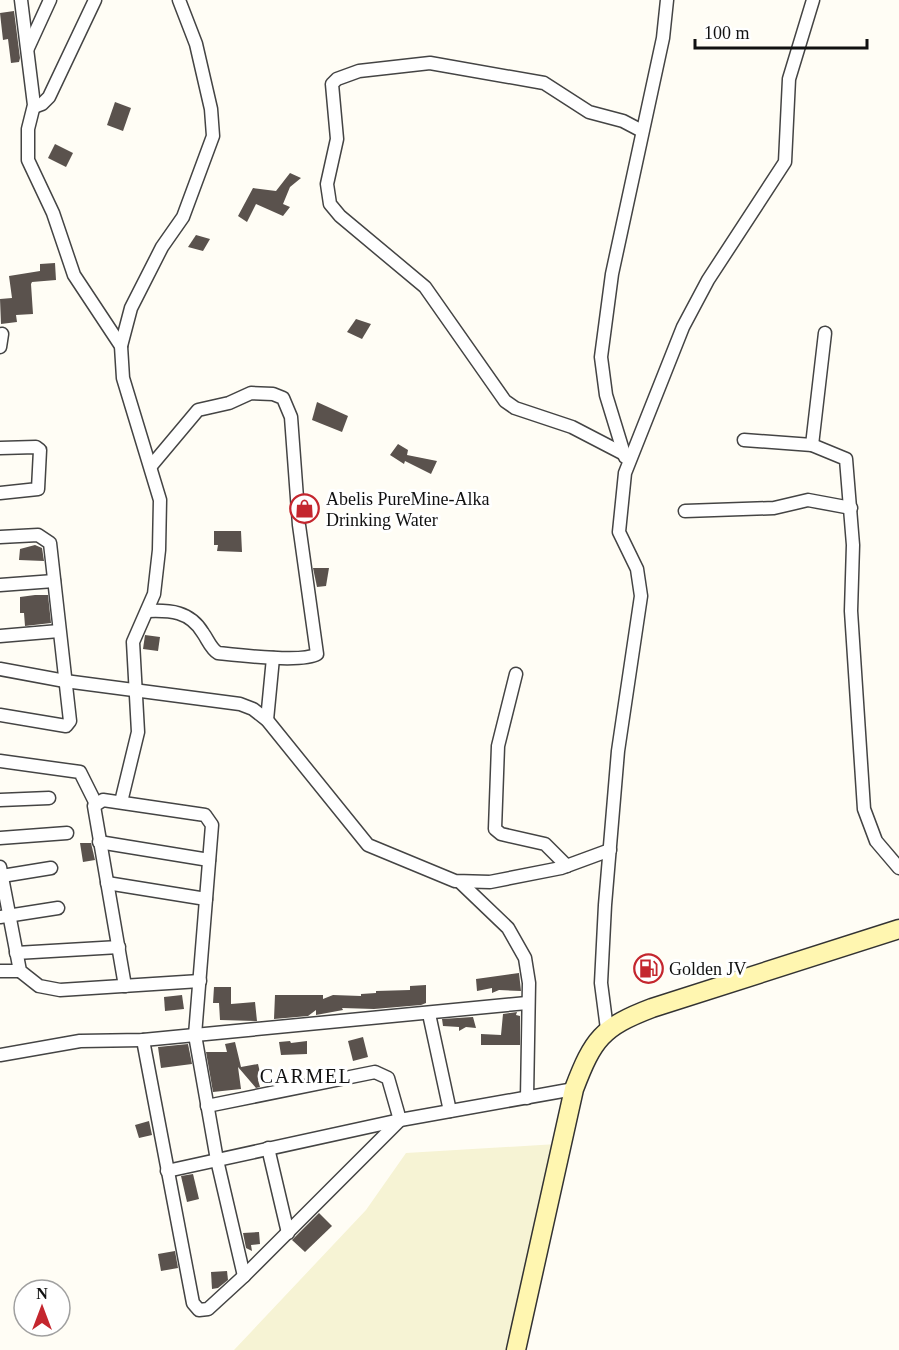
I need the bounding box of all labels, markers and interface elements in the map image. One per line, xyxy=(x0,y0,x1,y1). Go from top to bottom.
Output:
scale bar xyxy=(695,12,868,50)
text: 100 m xyxy=(704,23,750,43)
place label: Abelis PureMine-Alka Drinking Water xyxy=(326,489,489,530)
shop icon: Abelis PureMine-Alka Drinking Water xyxy=(289,493,321,525)
fuel station icon: Golden JV xyxy=(632,953,664,985)
place label: Golden JV xyxy=(669,959,747,979)
district label: CARMEL xyxy=(260,1065,352,1087)
north arrow xyxy=(12,1278,72,1338)
text: N xyxy=(36,1285,48,1302)

